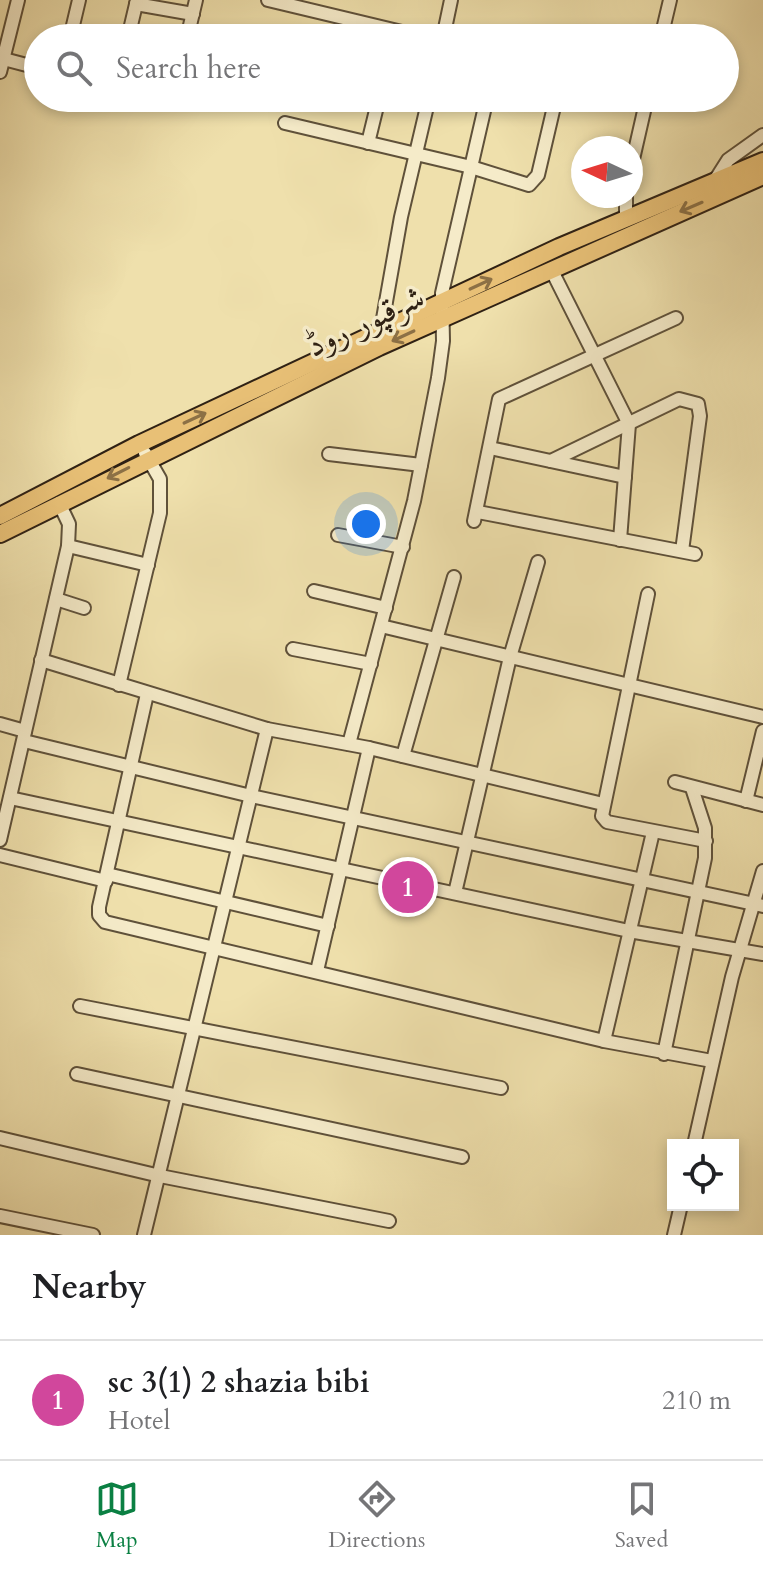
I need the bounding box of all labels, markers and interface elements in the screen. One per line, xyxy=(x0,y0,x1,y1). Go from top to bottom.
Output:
search box xyxy=(24,24,739,112)
icon: search xyxy=(52,46,96,90)
text: Search here xyxy=(116,48,261,89)
north arrow xyxy=(571,136,643,208)
one-way arrow xyxy=(679,201,704,216)
street label: شرقپور روڈ xyxy=(298,274,432,368)
one-way arrow xyxy=(468,276,492,291)
one-way arrow xyxy=(391,329,415,344)
one-way arrow xyxy=(182,410,206,425)
one-way arrow xyxy=(107,466,131,482)
your location xyxy=(346,504,386,544)
pin: 1 xyxy=(382,857,434,917)
map controls xyxy=(667,1139,739,1211)
button: locate xyxy=(667,1139,739,1211)
text: Nearby xyxy=(32,1264,147,1310)
text: sc 3(1) 2 shazia bibi xyxy=(108,1362,370,1403)
text: 1 xyxy=(51,1383,65,1418)
text: 210 m xyxy=(662,1383,731,1418)
text: Hotel xyxy=(108,1403,170,1438)
tab: Map xyxy=(95,1477,139,1555)
tab: Directions xyxy=(328,1477,425,1555)
tab: Saved xyxy=(615,1477,668,1555)

